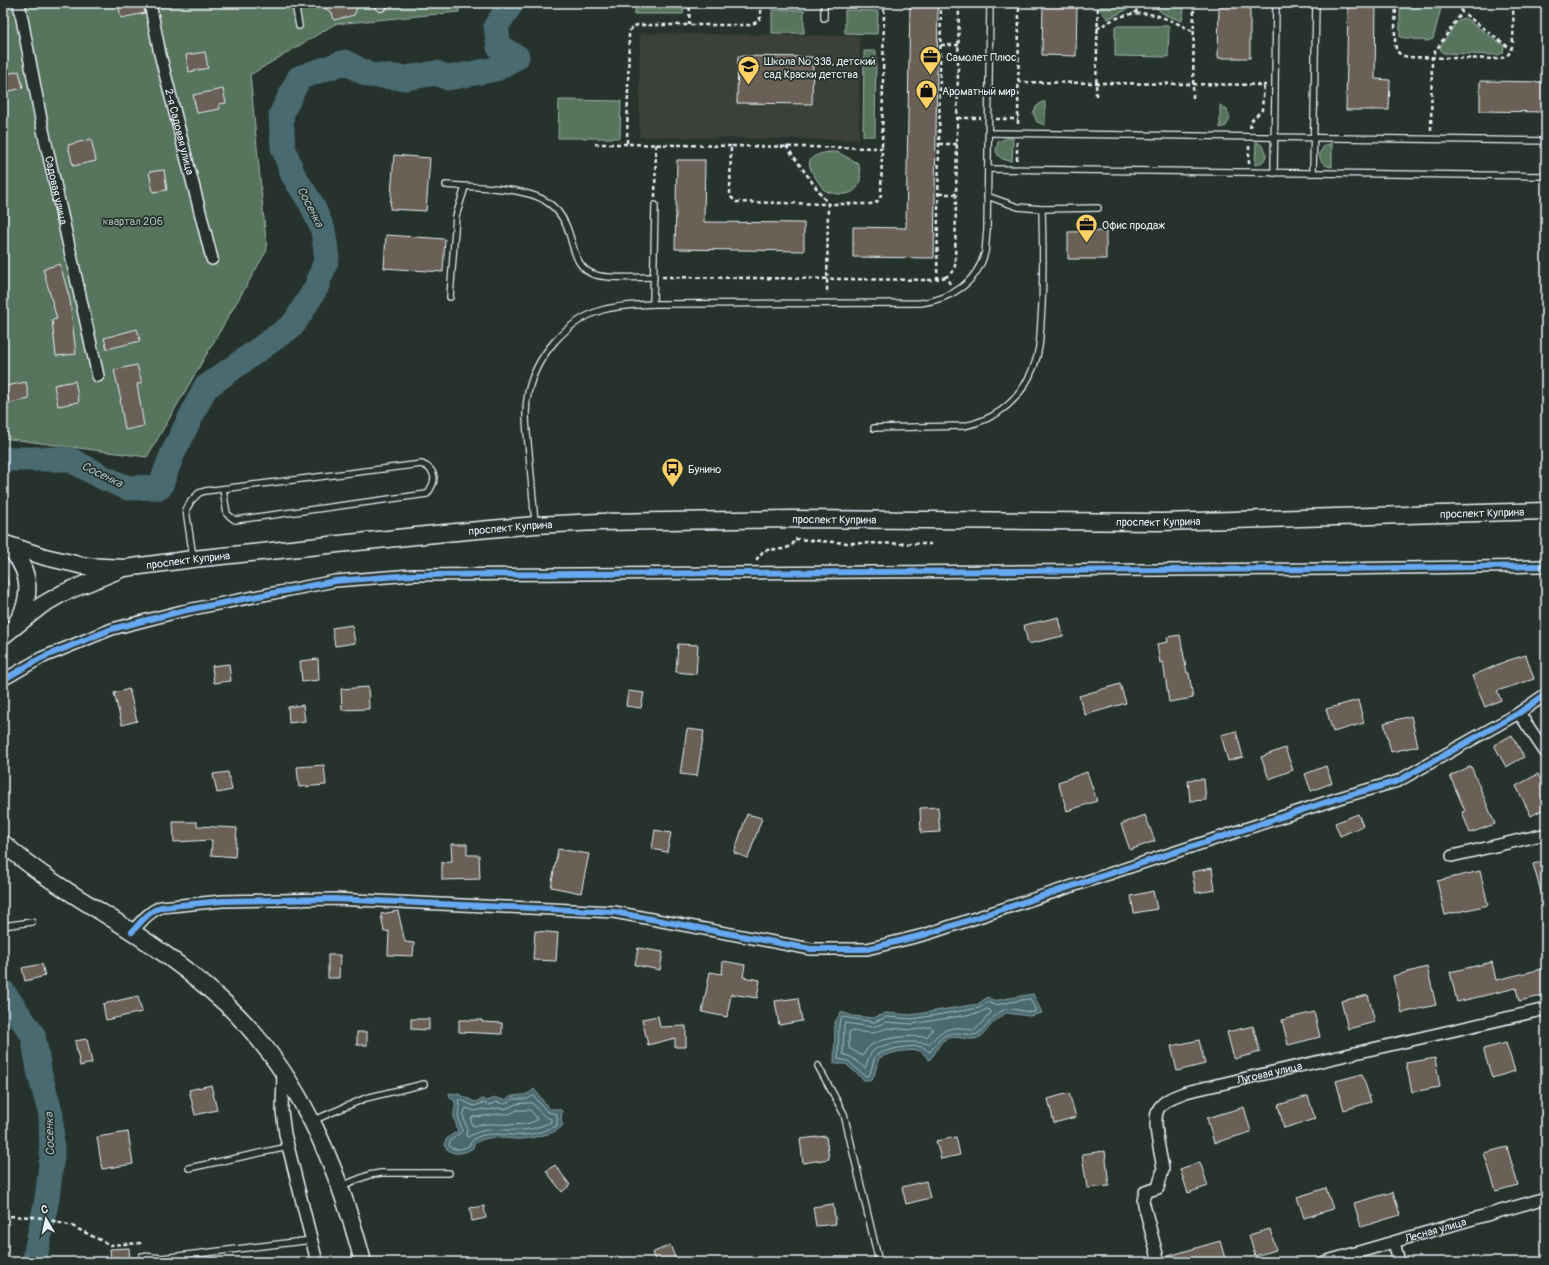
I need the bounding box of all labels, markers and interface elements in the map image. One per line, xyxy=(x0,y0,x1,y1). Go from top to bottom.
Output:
office icon: Самолет Плюс xyxy=(918,44,944,77)
place label: Самолет Плюс xyxy=(946,51,1017,64)
school or university icon: Школа № 338, детский сад Краски детства xyxy=(736,54,762,87)
place label: Школа № 338, детский сад Краски детства xyxy=(764,55,876,81)
shop icon: Ароматный мир xyxy=(913,78,939,111)
place label: Ароматный мир xyxy=(942,85,1016,98)
street label: 2-я Садовая улица xyxy=(163,87,197,176)
street label: Садовая улица xyxy=(42,155,70,226)
water label: Сосенка xyxy=(293,184,327,231)
office icon: Офис продаж xyxy=(1074,212,1100,245)
park label: квартал 206 xyxy=(103,215,163,228)
place label: Офис продаж xyxy=(1102,219,1165,232)
bus stop icon: Бунино xyxy=(660,456,686,489)
water label: Сосенка xyxy=(79,459,126,492)
place label: Бунино xyxy=(688,463,721,476)
street label: проспект Куприна xyxy=(1440,505,1524,521)
street label: проспект Куприна xyxy=(792,512,876,526)
street label: проспект Куприна xyxy=(1116,514,1201,529)
street label: проспект Куприна xyxy=(468,518,553,537)
street label: проспект Куприна xyxy=(145,549,231,572)
street label: Луговая улица xyxy=(1234,1059,1303,1087)
water label: Сосенка xyxy=(42,1111,58,1156)
north arrow xyxy=(26,1199,66,1239)
text: С xyxy=(40,1203,49,1217)
street label: Лесная улица xyxy=(1402,1215,1468,1245)

